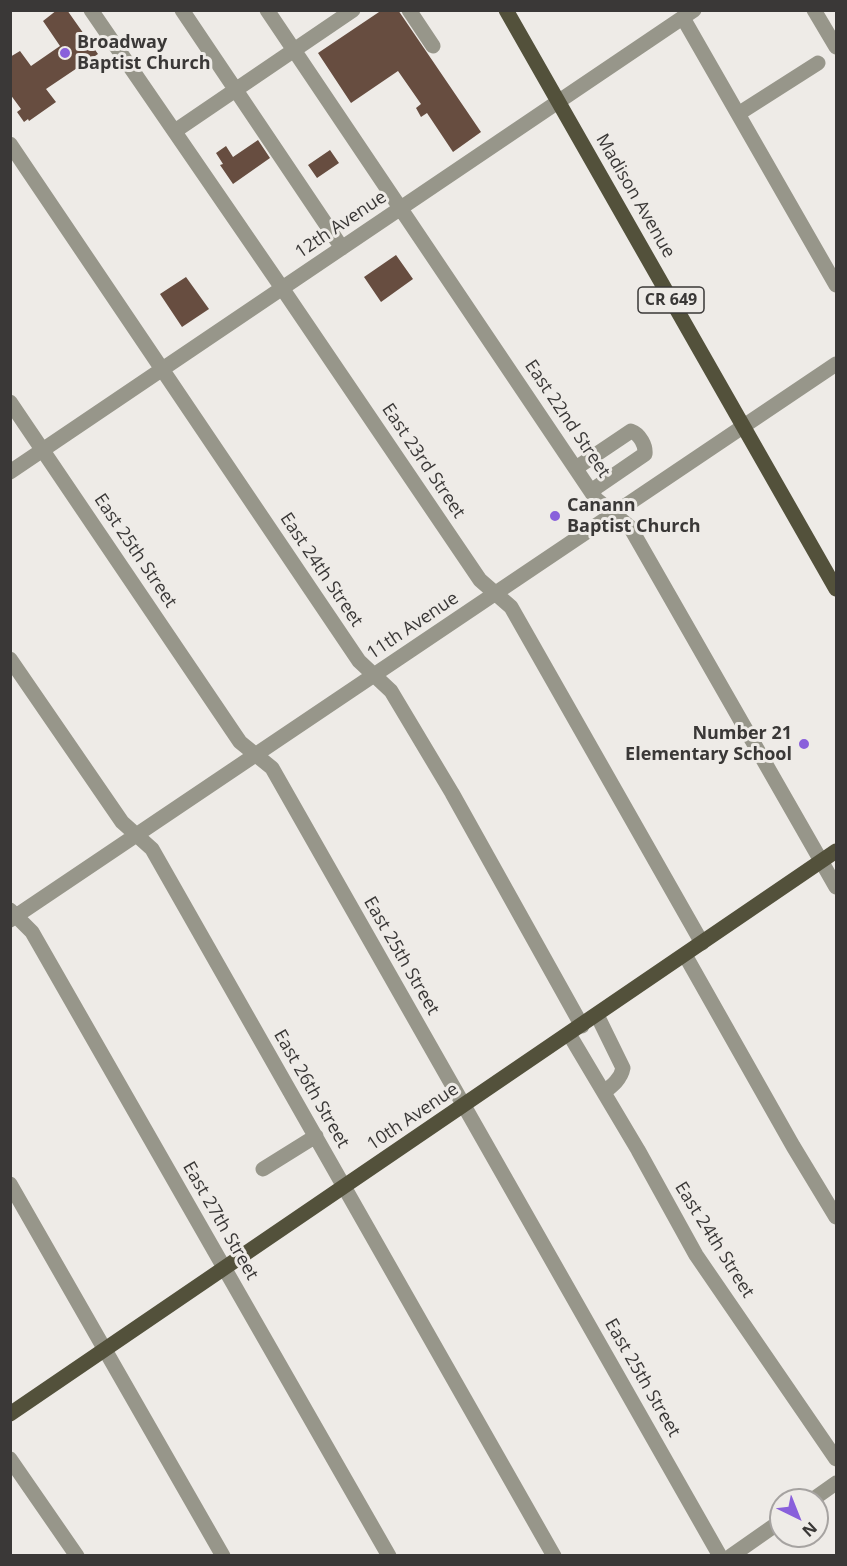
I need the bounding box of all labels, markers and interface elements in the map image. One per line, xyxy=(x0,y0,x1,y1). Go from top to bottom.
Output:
place label: Broadway Baptist Church xyxy=(77,32,210,74)
marker: Broadway Baptist Church xyxy=(58,46,72,60)
street label: Madison Avenue xyxy=(591,130,679,262)
street label: 12th Avenue xyxy=(291,187,391,263)
road number: CR 649 xyxy=(638,287,704,313)
street label: East 22nd Street xyxy=(520,356,614,482)
street label: East 23rd Street xyxy=(377,400,469,522)
street label: East 25th Street xyxy=(89,490,181,612)
place label: Canann Baptist Church xyxy=(567,495,700,538)
street label: East 24th Street xyxy=(275,509,367,631)
marker: Canann Baptist Church xyxy=(548,509,562,523)
street label: 11th Avenue xyxy=(363,588,463,664)
place label: Number 21 Elementary School xyxy=(625,723,792,766)
marker: Number 21 Elementary School xyxy=(797,737,811,751)
street label: East 25th Street xyxy=(358,893,444,1019)
street label: East 26th Street xyxy=(268,1026,354,1152)
street label: 10th Avenue xyxy=(363,1079,463,1155)
street label: East 27th Street xyxy=(177,1158,263,1284)
street label: East 24th Street xyxy=(670,1178,758,1302)
street label: East 25th Street xyxy=(599,1315,685,1441)
north arrow xyxy=(769,1488,829,1548)
text: N xyxy=(798,1517,822,1542)

